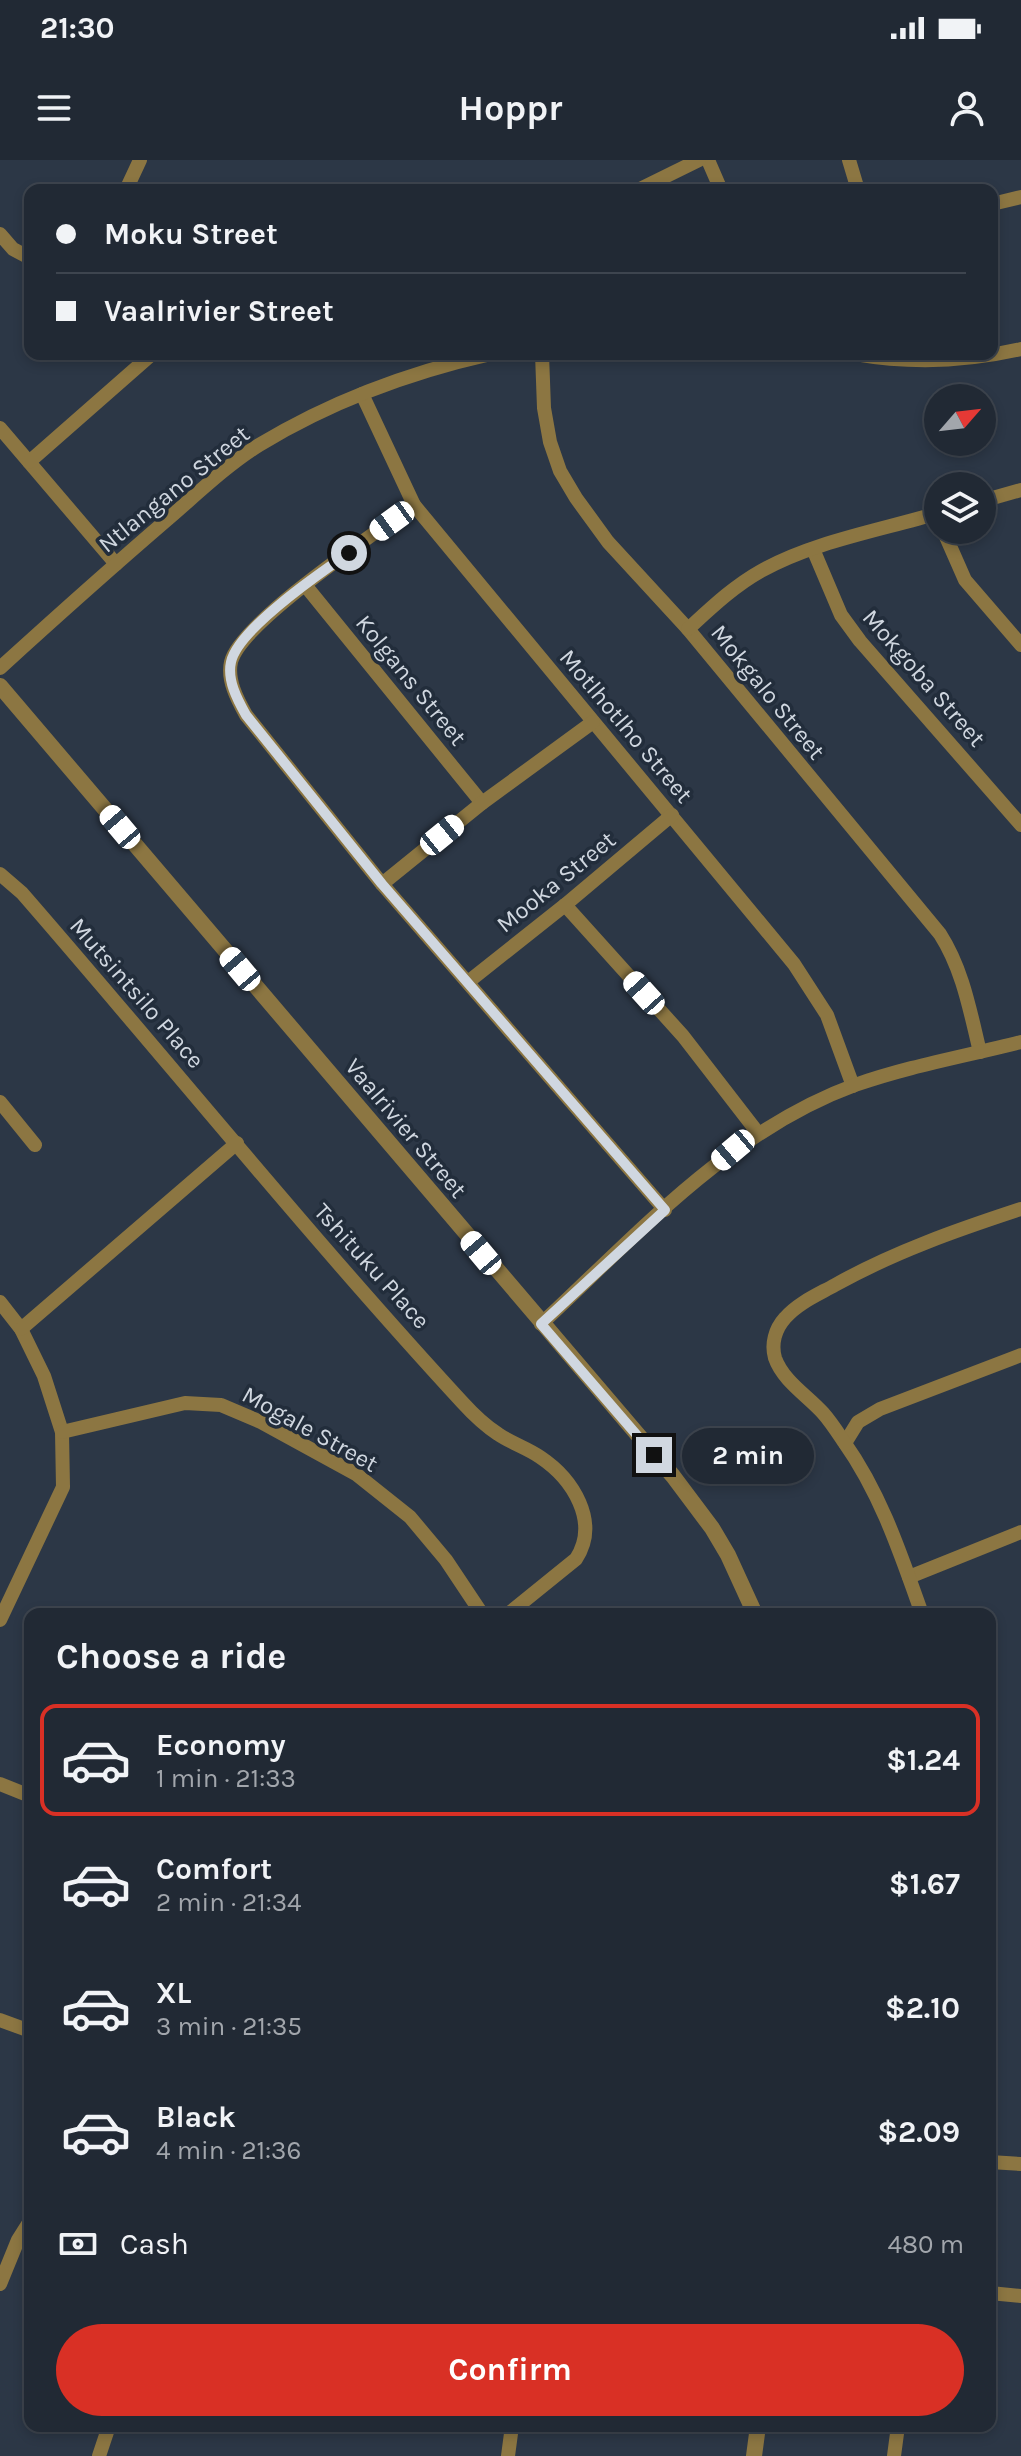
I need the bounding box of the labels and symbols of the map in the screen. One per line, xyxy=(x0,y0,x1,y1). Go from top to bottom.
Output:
north arrow xyxy=(924,384,996,456)
street label: Ntlangano Street xyxy=(93,420,255,558)
car xyxy=(366,497,418,545)
route start xyxy=(331,535,367,571)
street label: Mokgoba Street xyxy=(857,604,991,752)
street label: Kolgans Street xyxy=(350,609,472,751)
street label: Mokgalo Street xyxy=(705,619,831,765)
street label: Motlhotlho Street xyxy=(554,644,698,808)
car xyxy=(95,801,145,853)
car xyxy=(416,811,468,859)
street label: Mooka Street xyxy=(491,826,621,938)
street label: Mutsintsilo Place xyxy=(64,912,210,1074)
car xyxy=(215,943,265,995)
car xyxy=(619,967,669,1019)
street label: Vaalrivier Street xyxy=(340,1053,472,1203)
car xyxy=(707,1125,759,1175)
street label: Tshituku Place xyxy=(308,1197,436,1335)
car xyxy=(456,1227,506,1279)
street label: Mogale Street xyxy=(237,1380,383,1478)
callout: 2 min xyxy=(682,1427,814,1483)
route end xyxy=(636,1437,672,1473)

